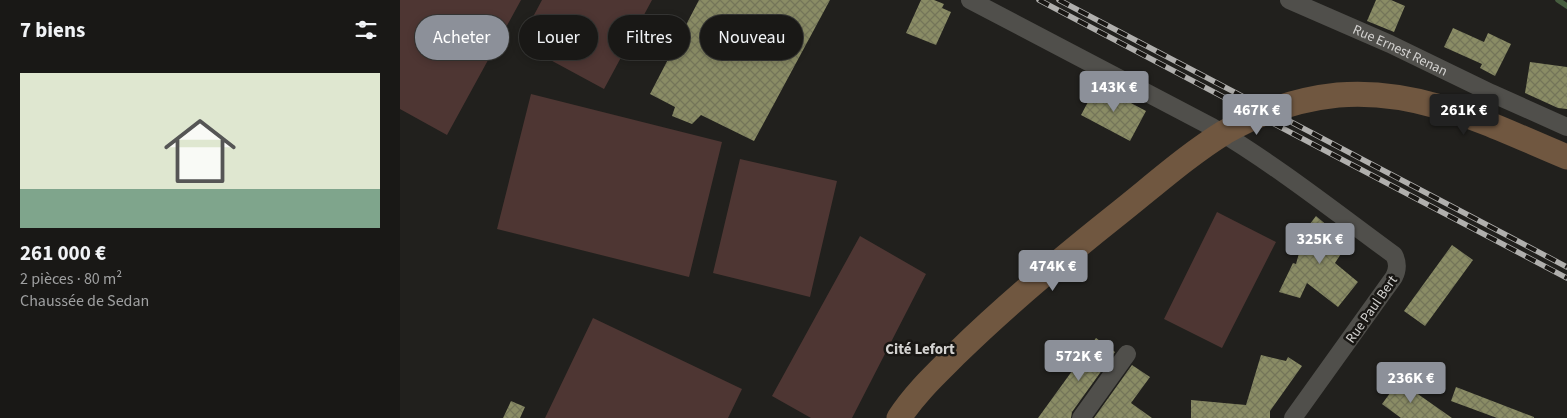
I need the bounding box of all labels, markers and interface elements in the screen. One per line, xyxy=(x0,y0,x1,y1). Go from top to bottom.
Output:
text: 7 biens xyxy=(20,15,85,45)
chip: Acheter xyxy=(415,15,509,60)
chip: Louer xyxy=(519,15,598,60)
chip: Filtres xyxy=(608,15,690,60)
chip: Nouveau xyxy=(700,15,803,60)
icon: filters xyxy=(352,16,380,44)
street label: Rue Ernest Renan xyxy=(1349,20,1451,81)
pin: 143K € xyxy=(1073,70,1155,113)
text: 143K € xyxy=(1091,76,1137,98)
pin: 467K € xyxy=(1216,94,1298,136)
pin: 261K € xyxy=(1423,94,1505,136)
text: 467K € xyxy=(1234,99,1280,121)
text: 261K € xyxy=(1441,99,1487,121)
icon: home xyxy=(155,106,245,196)
pin: 325K € xyxy=(1279,222,1361,265)
text: 325K € xyxy=(1297,228,1343,250)
text: 261 000 € xyxy=(20,238,106,268)
pin: 474K € xyxy=(1012,250,1094,292)
text: 474K € xyxy=(1030,255,1076,277)
text: 2 pièces · 80 m² xyxy=(20,268,122,290)
street label: Rue Paul Bert xyxy=(1341,271,1403,347)
text: Chaussée de Sedan xyxy=(20,290,149,312)
district label: Cité Lefort xyxy=(885,339,955,360)
pin: 572K € xyxy=(1038,340,1120,382)
text: 572K € xyxy=(1056,345,1102,367)
pin: 236K € xyxy=(1370,362,1452,404)
text: 236K € xyxy=(1388,367,1434,389)

